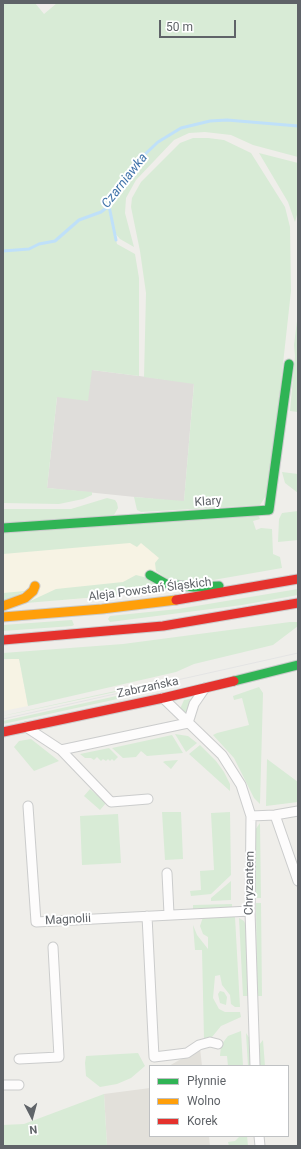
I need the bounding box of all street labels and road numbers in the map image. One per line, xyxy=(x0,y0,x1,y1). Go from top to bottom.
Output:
street label: Klary xyxy=(194,494,222,510)
street label: Aleja Powstań Śląskich xyxy=(88,575,212,605)
street label: Zabrzańska xyxy=(116,674,180,702)
street label: Chryzantem xyxy=(242,851,258,915)
street label: Magnolii xyxy=(45,912,91,928)

